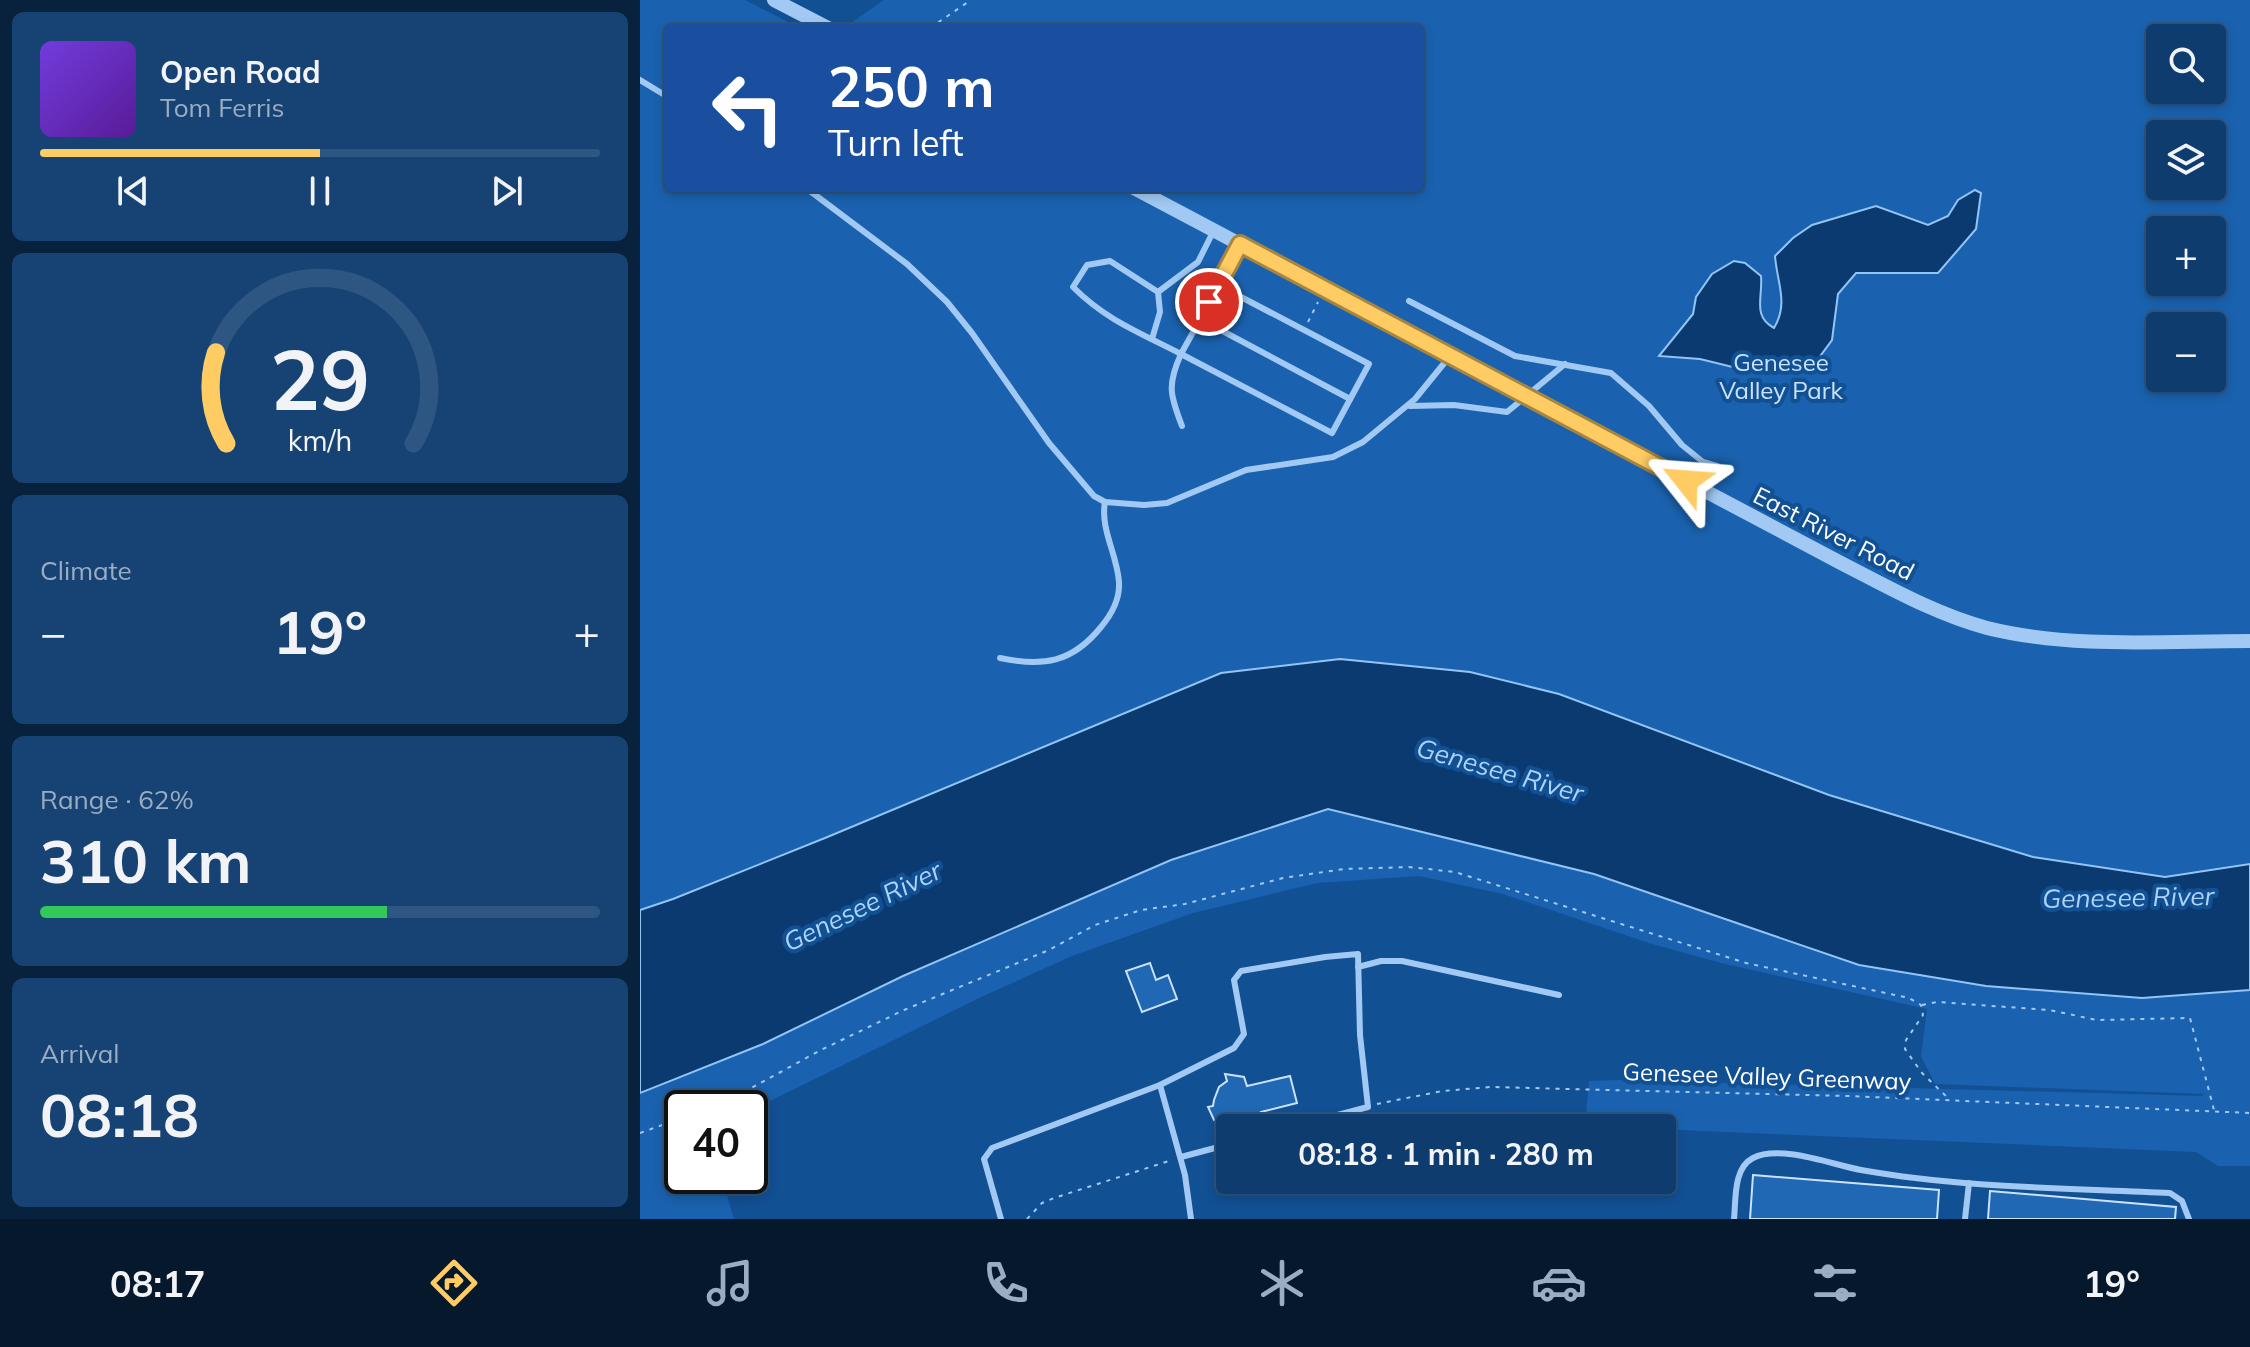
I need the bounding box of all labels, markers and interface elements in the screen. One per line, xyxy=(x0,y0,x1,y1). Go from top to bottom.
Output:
map controls xyxy=(2146,24,2226,392)
button: search xyxy=(2146,24,2226,104)
text: 250 m xyxy=(828,51,995,121)
text: Open Road xyxy=(160,53,321,91)
icon: left xyxy=(696,56,800,160)
text: Tom Ferris xyxy=(160,91,284,124)
text: Turn left xyxy=(828,120,964,165)
button: layers xyxy=(2146,120,2226,200)
icon: previous xyxy=(111,169,155,213)
icon: pause xyxy=(298,169,342,213)
icon: next xyxy=(485,169,529,213)
button: + xyxy=(2146,216,2226,296)
pin xyxy=(1175,268,1243,336)
icon: arrive xyxy=(1187,280,1231,324)
button: − xyxy=(2146,312,2226,392)
text: 29 xyxy=(270,326,370,431)
park label: Genesee Valley Park xyxy=(1719,347,1843,405)
text: km/h xyxy=(288,422,352,458)
position arrow xyxy=(1644,439,1728,523)
street label: East River Road xyxy=(1749,480,1919,586)
text: Climate xyxy=(40,554,132,587)
text: 19° xyxy=(273,594,367,669)
text: − xyxy=(40,605,66,660)
text: + xyxy=(574,605,600,660)
water label: Genesee River xyxy=(1413,730,1589,810)
text: Range · 62% xyxy=(40,783,194,816)
text: 310 km xyxy=(40,823,252,898)
water label: Genesee River xyxy=(778,853,948,959)
water label: Genesee River xyxy=(2042,879,2216,915)
text: Arrival xyxy=(40,1037,120,1070)
street label: Genesee Valley Greenway xyxy=(1622,1056,1912,1096)
text: 08:18 xyxy=(40,1077,199,1152)
speed limit sign: 40 xyxy=(664,1090,768,1194)
text: 08:18 · 1 min · 280 m xyxy=(1298,1135,1594,1173)
icon: directions xyxy=(426,1255,482,1311)
icon: music xyxy=(702,1255,758,1311)
icon: phone xyxy=(978,1255,1034,1311)
icon: climate xyxy=(1254,1255,1310,1311)
icon: car xyxy=(1531,1255,1587,1311)
icon: filters xyxy=(1807,1255,1863,1311)
text: 08:17 xyxy=(110,1261,205,1306)
text: 19° xyxy=(2083,1261,2140,1306)

